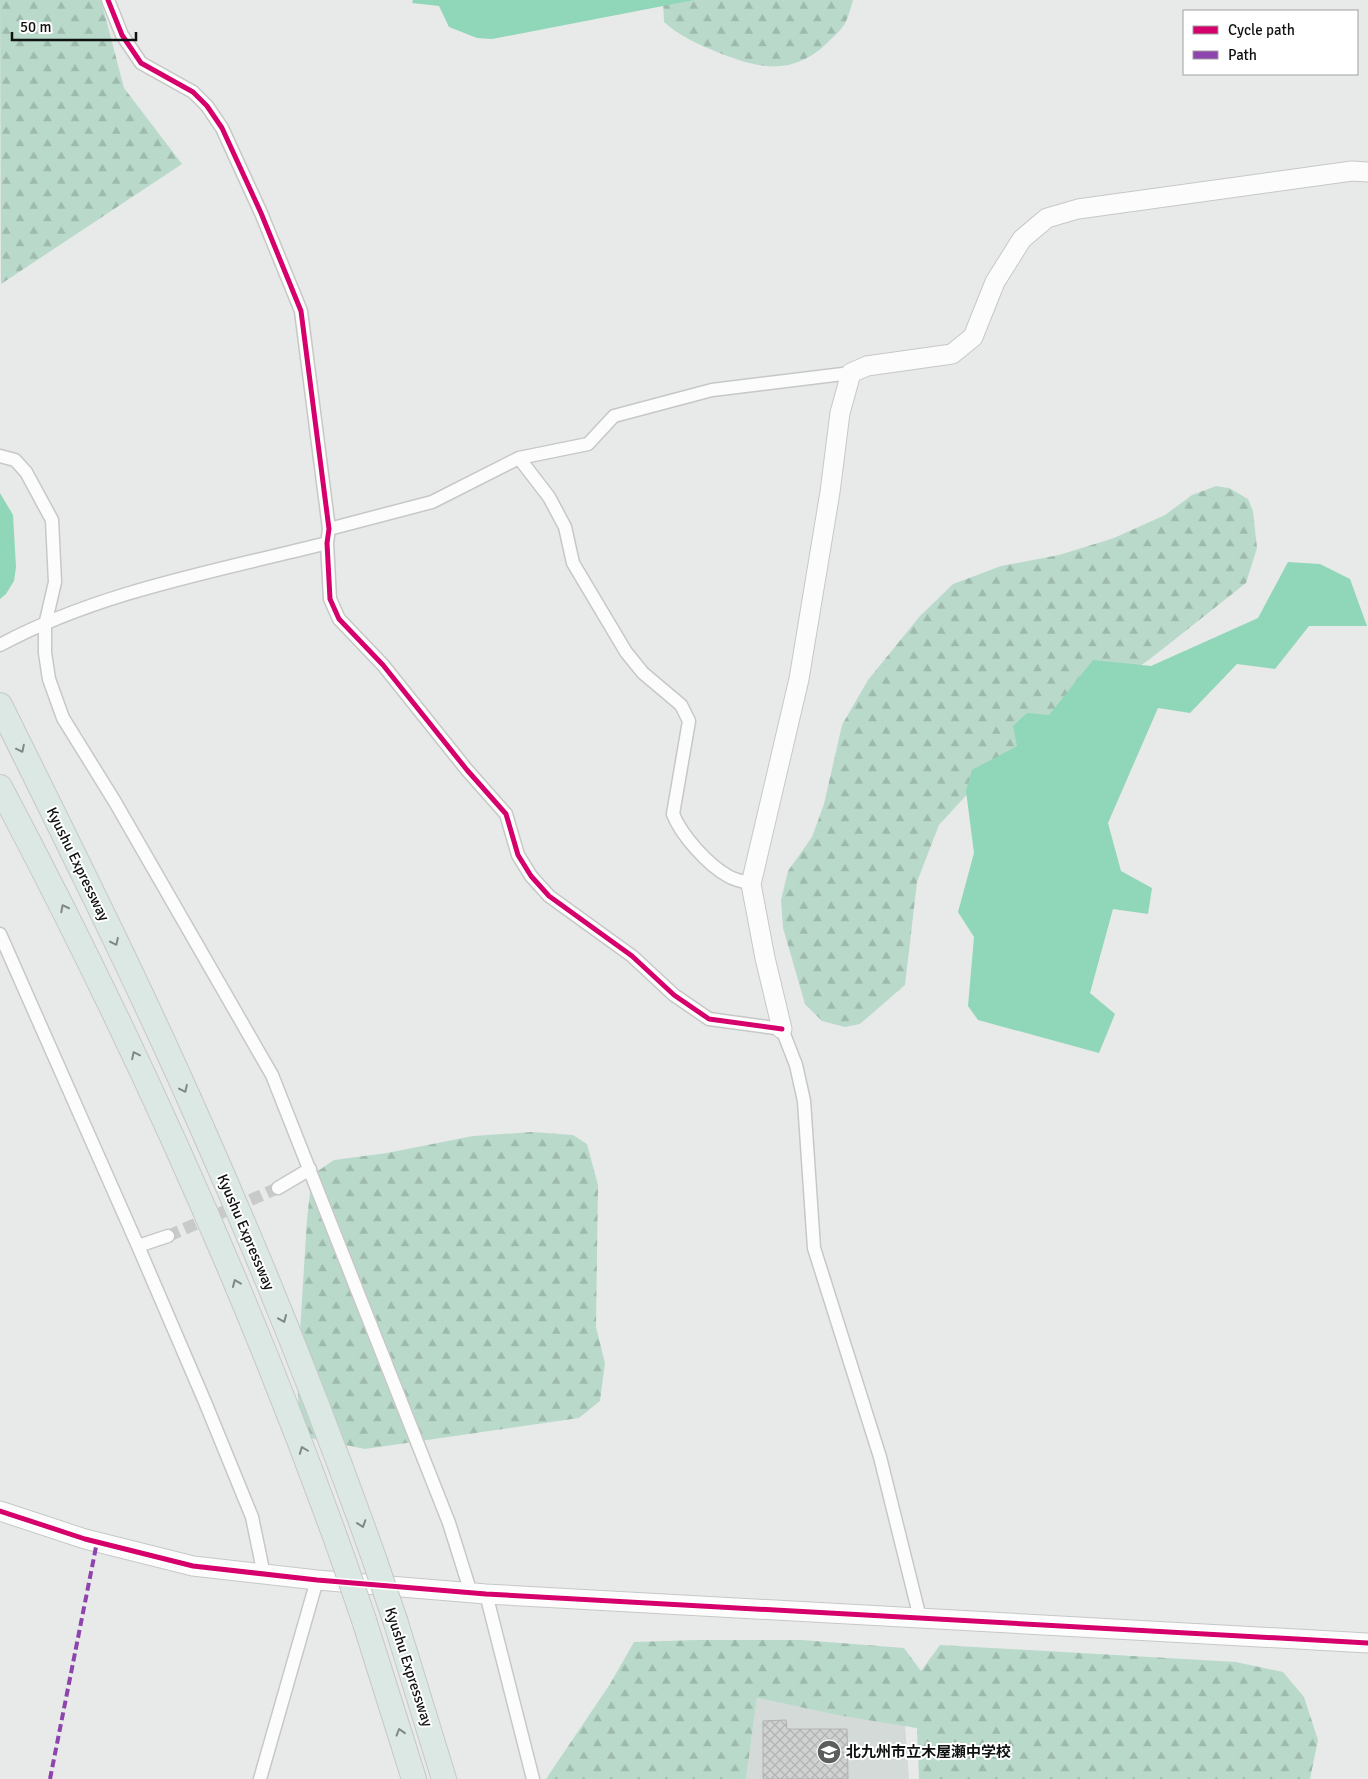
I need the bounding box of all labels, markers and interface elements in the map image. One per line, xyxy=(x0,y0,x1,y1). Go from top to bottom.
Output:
scale bar xyxy=(12,10,136,42)
legend xyxy=(1183,10,1358,75)
text: 50 m xyxy=(20,18,51,36)
text: Cycle path xyxy=(1228,21,1295,39)
text: Path xyxy=(1228,46,1257,64)
one-way arrow xyxy=(15,744,26,753)
street label: Kyushu Expressway xyxy=(43,804,113,924)
one-way arrow xyxy=(60,904,70,913)
one-way arrow xyxy=(109,937,119,946)
one-way arrow xyxy=(130,1051,141,1060)
one-way arrow xyxy=(178,1084,188,1093)
street label: Kyushu Expressway xyxy=(213,1171,279,1293)
one-way arrow xyxy=(232,1279,243,1288)
one-way arrow xyxy=(277,1314,288,1323)
one-way arrow xyxy=(299,1446,309,1455)
one-way arrow xyxy=(356,1520,366,1528)
street label: Kyushu Expressway xyxy=(381,1605,437,1729)
one-way arrow xyxy=(395,1729,405,1737)
school or university icon: 北九州市立木屋瀬中学校 xyxy=(816,1739,842,1765)
place label: 北九州市立木屋瀬中学校 xyxy=(846,1743,1011,1761)

